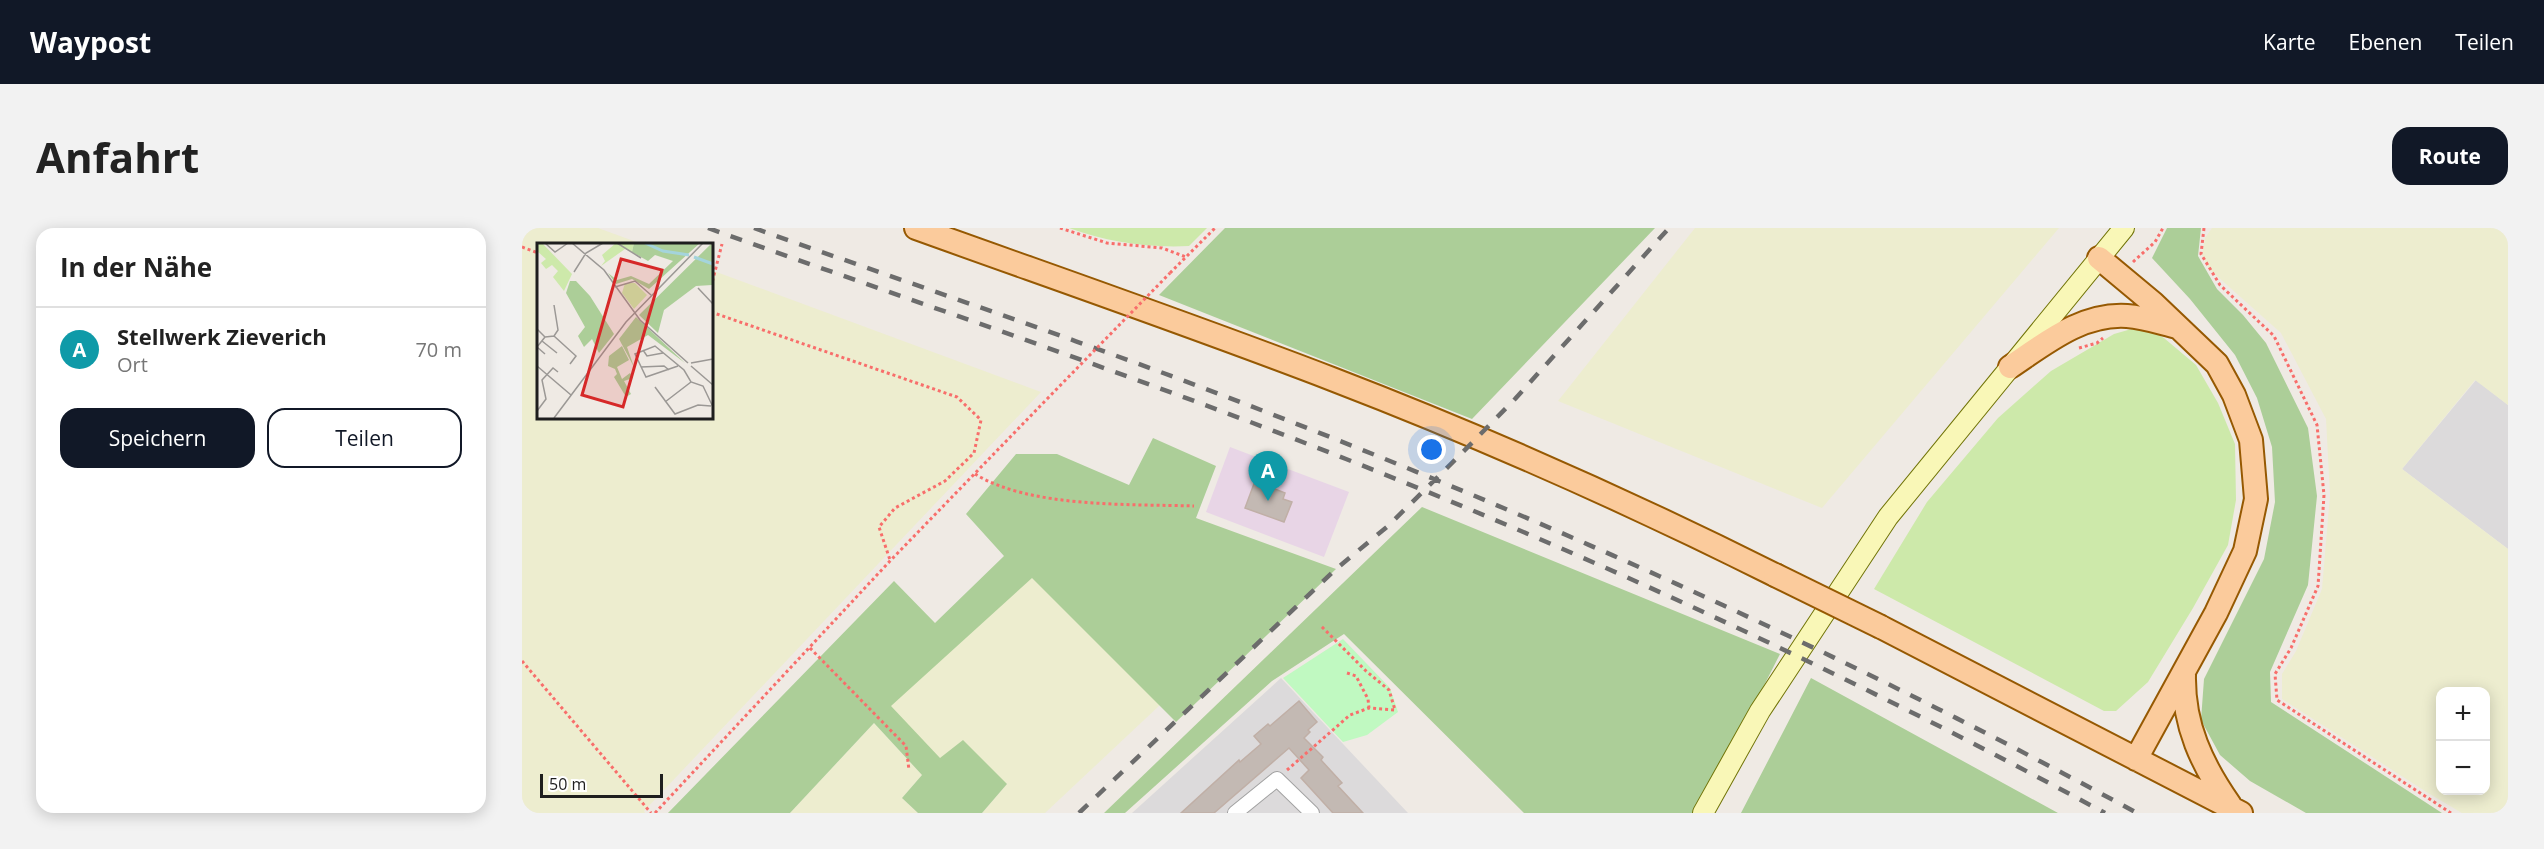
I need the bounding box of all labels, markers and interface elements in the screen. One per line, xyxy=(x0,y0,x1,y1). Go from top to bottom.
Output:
text: Waypost xyxy=(30,23,151,61)
text: Karte xyxy=(2263,28,2316,56)
text: Ebenen xyxy=(2349,28,2422,56)
text: Teilen xyxy=(2455,28,2514,56)
button: Route xyxy=(2392,127,2508,185)
text: Anfahrt xyxy=(36,128,199,185)
inset map xyxy=(537,243,712,418)
text: In der Nähe xyxy=(60,249,212,285)
text: Stellwerk Zieverich xyxy=(117,321,327,351)
text: A xyxy=(73,336,86,363)
text: 70 m xyxy=(415,336,462,363)
text: Ort xyxy=(117,351,148,378)
button: Speichern xyxy=(60,408,255,468)
button: Teilen xyxy=(267,408,462,468)
your location xyxy=(1417,435,1446,464)
pin: A xyxy=(1248,452,1288,501)
map controls xyxy=(2436,687,2490,795)
button: + xyxy=(2436,687,2490,741)
button: − xyxy=(2436,741,2490,795)
scale bar xyxy=(540,771,663,798)
text: 50 m xyxy=(549,773,586,795)

